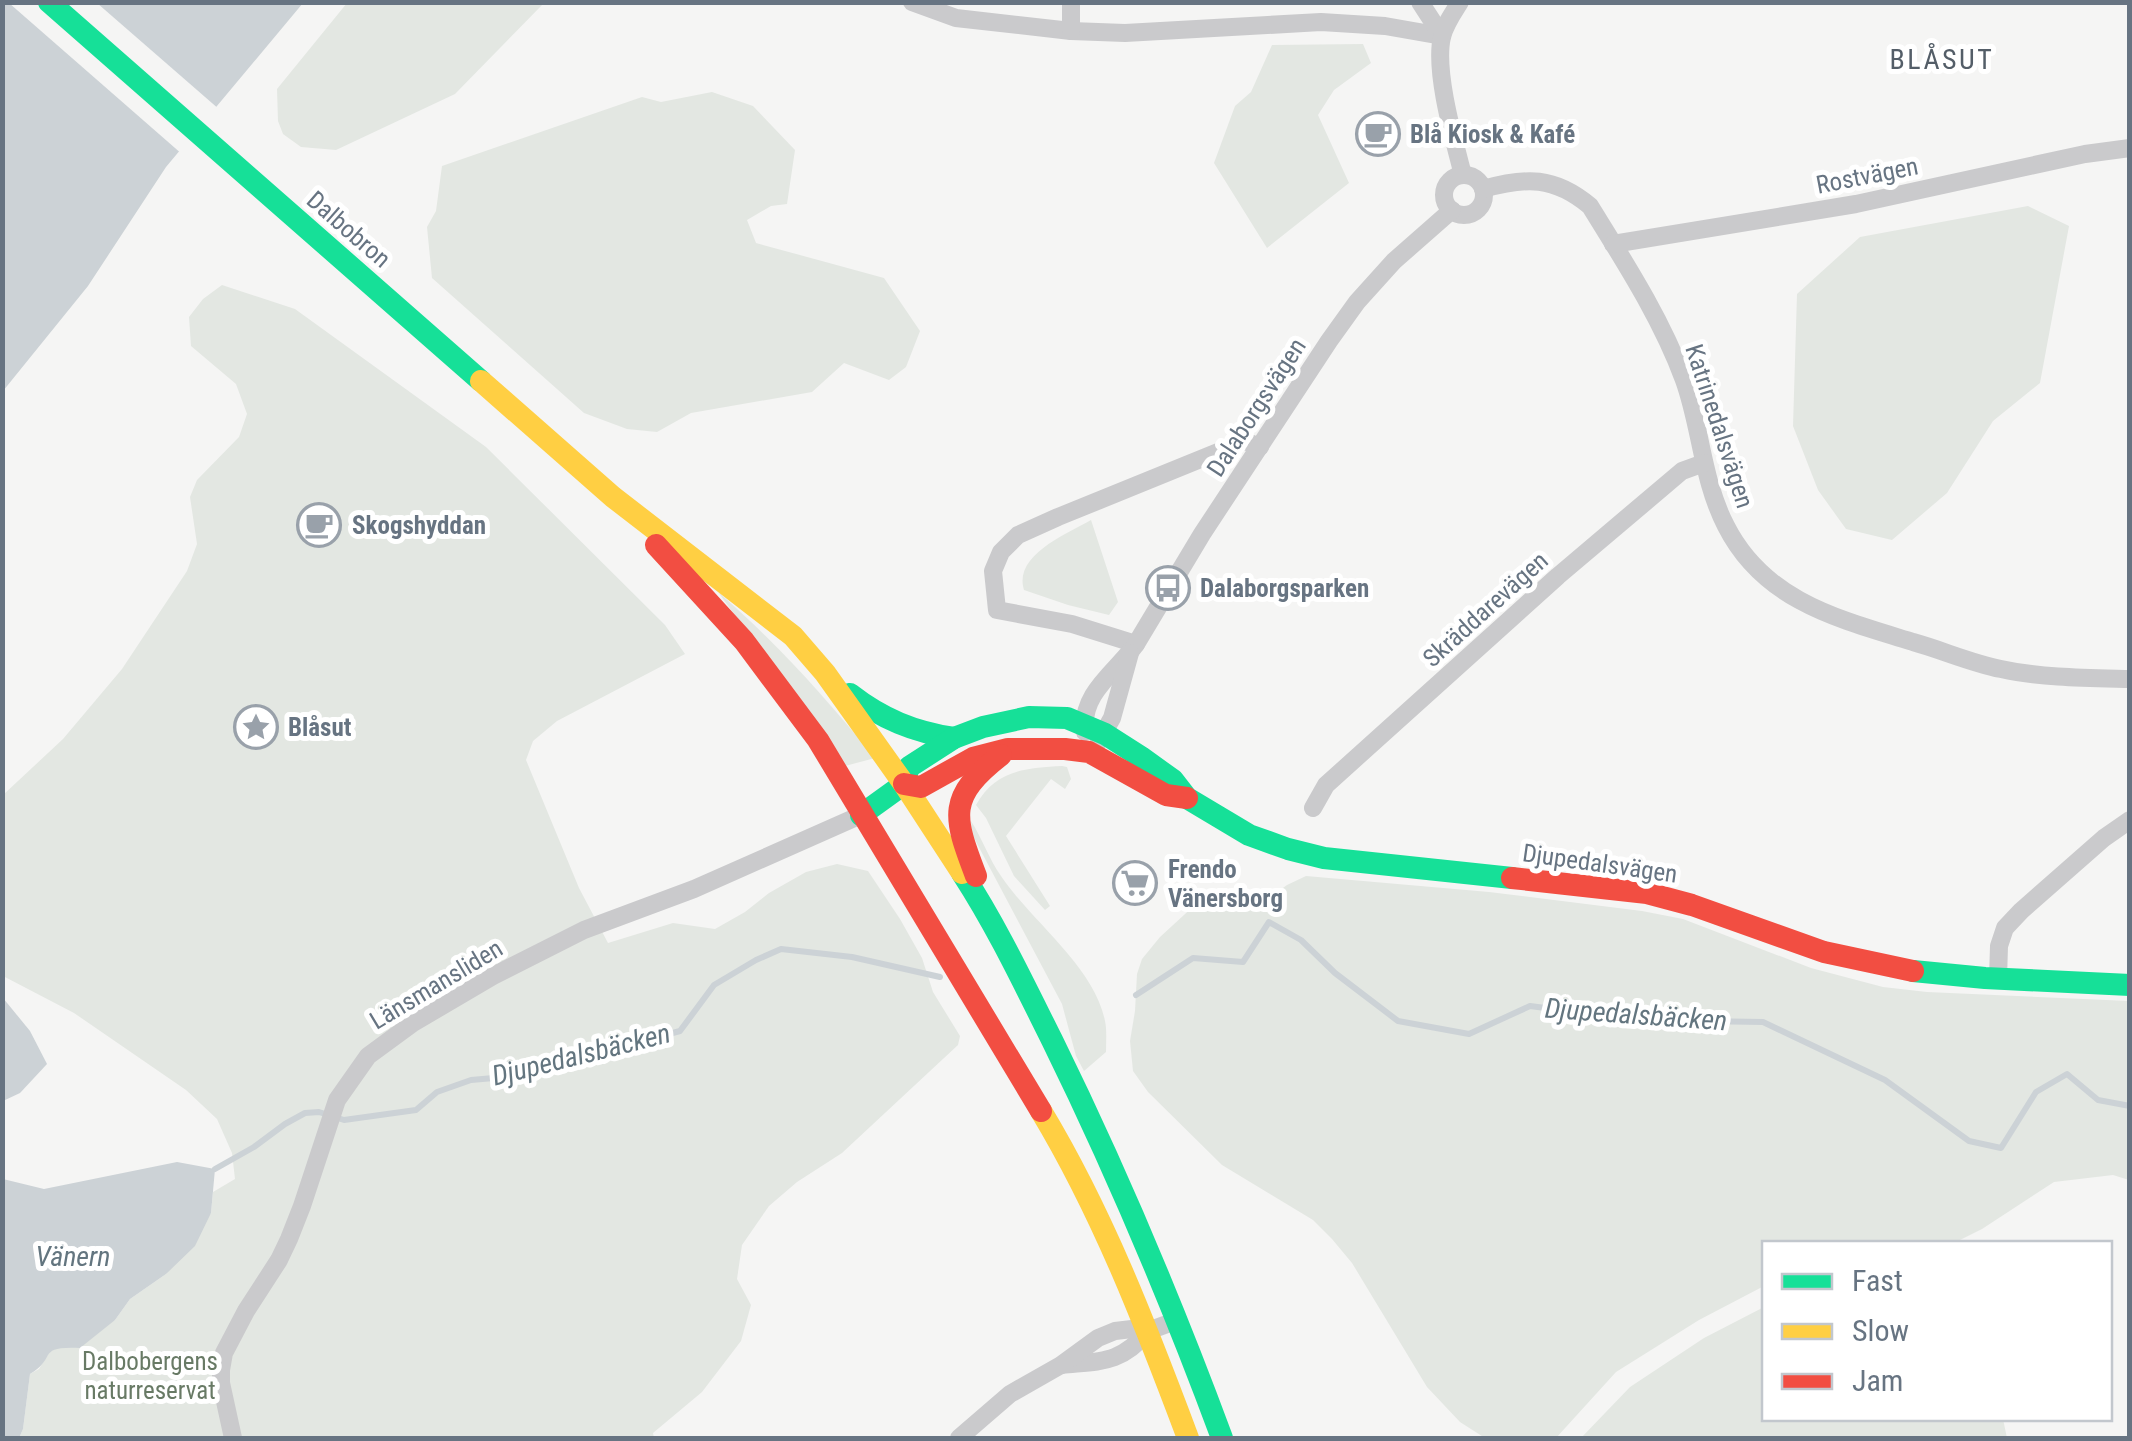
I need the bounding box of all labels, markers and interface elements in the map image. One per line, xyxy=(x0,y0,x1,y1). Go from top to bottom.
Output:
district label: BLÅSUT xyxy=(1890,42,1994,76)
cafe icon: Blå Kiosk & Kafé xyxy=(1355,111,1401,157)
place label: Blå Kiosk & Kafé xyxy=(1410,120,1575,149)
street label: Rostvägen xyxy=(1814,151,1921,200)
street label: Dalbobron xyxy=(301,185,396,274)
street label: Dalaborgsvägen xyxy=(1201,333,1312,482)
street label: Katrinedalsvägen xyxy=(1679,341,1760,512)
cafe icon: Skogshyddan xyxy=(296,502,342,548)
place label: Skogshyddan xyxy=(352,511,486,540)
street label: Skräddarevägen xyxy=(1417,546,1554,673)
bus stop icon: Dalaborgsparken xyxy=(1145,565,1191,611)
place label: Dalaborgsparken xyxy=(1200,574,1369,603)
place icon: Blåsut xyxy=(233,704,279,750)
place label: Blåsut xyxy=(288,713,352,742)
street label: Djupedalsvägen xyxy=(1521,838,1679,889)
place label: Frendo Vänersborg xyxy=(1168,855,1283,913)
supermarket icon: Frendo Vänersborg xyxy=(1112,860,1158,906)
street label: Länsmansliden xyxy=(365,934,508,1035)
water label: Djupedalsbäcken xyxy=(1544,992,1728,1037)
water label: Djupedalsbäcken xyxy=(488,1016,674,1093)
water label: Vänern xyxy=(36,1240,110,1273)
legend xyxy=(1762,1241,2112,1421)
text: Fast xyxy=(1852,1263,1903,1298)
text: Slow xyxy=(1852,1313,1909,1348)
park label: Dalbobergens naturreservat xyxy=(82,1347,218,1405)
text: Jam xyxy=(1852,1363,1903,1398)

